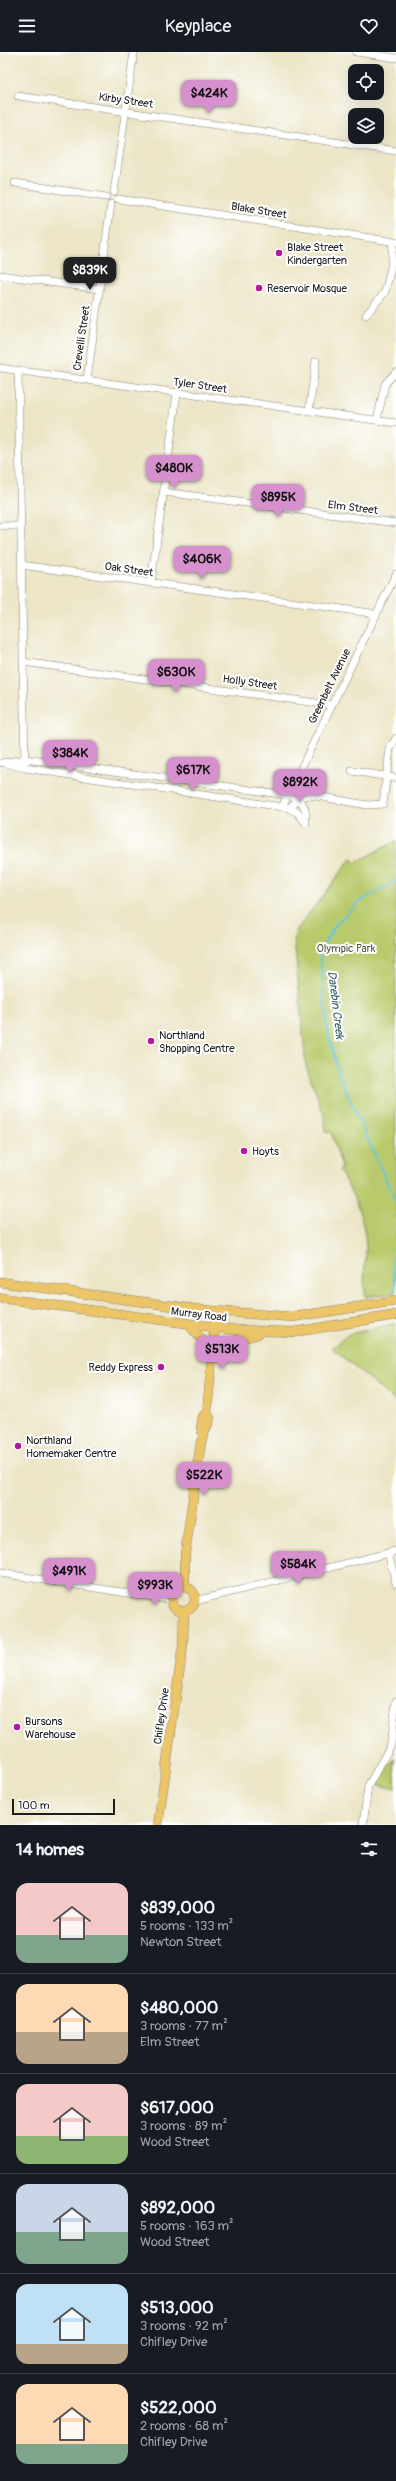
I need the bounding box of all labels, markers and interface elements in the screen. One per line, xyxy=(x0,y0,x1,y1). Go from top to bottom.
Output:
icon: menu xyxy=(16,15,38,37)
text: Keyplace xyxy=(165,15,231,38)
icon: heart xyxy=(358,15,380,37)
map controls xyxy=(348,64,384,144)
button: locate xyxy=(348,64,384,100)
pin: $424K xyxy=(181,80,237,114)
text: $424K xyxy=(190,85,228,101)
street label: Kirby Street xyxy=(98,90,155,111)
button: layers xyxy=(348,108,384,144)
street label: Blake Street xyxy=(230,200,288,221)
place label: Blake Street Kindergarten xyxy=(287,241,347,267)
marker: Blake Street Kindergarten xyxy=(274,248,284,258)
pin: $839K xyxy=(62,257,118,291)
text: $839K xyxy=(72,262,108,278)
place label: Reservoir Mosque xyxy=(267,282,348,295)
marker: Reservoir Mosque xyxy=(254,283,264,293)
street label: Crevelli Street xyxy=(70,304,93,372)
street label: Tyler Street xyxy=(172,375,228,396)
pin: $480K xyxy=(146,455,202,489)
text: $480K xyxy=(155,460,193,476)
pin: $895K xyxy=(250,484,306,518)
text: $895K xyxy=(260,489,296,505)
street label: Elm Street xyxy=(327,498,379,517)
pin: $406K xyxy=(174,546,230,580)
text: $406K xyxy=(183,551,221,567)
street label: Oak Street xyxy=(104,560,155,579)
street label: Greenbelt Avenue xyxy=(306,646,353,726)
pin: $630K xyxy=(148,659,204,693)
text: $630K xyxy=(157,664,195,680)
street label: Holly Street xyxy=(222,672,279,693)
pin: $384K xyxy=(42,740,98,774)
text: $384K xyxy=(52,745,88,761)
pin: $617K xyxy=(165,757,221,791)
text: $617K xyxy=(176,762,210,778)
pin: $892K xyxy=(272,769,328,803)
text: $892K xyxy=(282,774,318,790)
park label: Olympic Park xyxy=(317,942,376,955)
water label: Darebin Creek xyxy=(324,970,347,1041)
place label: Northland Shopping Centre xyxy=(159,1029,235,1055)
marker: Northland Shopping Centre xyxy=(146,1036,156,1046)
place label: Hoyts xyxy=(252,1145,279,1158)
marker: Hoyts xyxy=(239,1146,249,1156)
street label: Murray Road xyxy=(170,1305,228,1324)
pin: $513K xyxy=(194,1336,250,1370)
text: $513K xyxy=(205,1341,239,1357)
place label: Reddy Express xyxy=(89,1361,153,1374)
marker: Reddy Express xyxy=(156,1362,166,1372)
place label: Northland Homemaker Centre xyxy=(26,1434,117,1460)
marker: Northland Homemaker Centre xyxy=(13,1441,23,1451)
pin: $522K xyxy=(176,1462,232,1496)
text: $522K xyxy=(186,1467,222,1483)
pin: $584K xyxy=(270,1551,326,1585)
text: $584K xyxy=(280,1556,316,1572)
pin: $491K xyxy=(41,1558,97,1592)
text: $491K xyxy=(52,1563,86,1579)
pin: $993K xyxy=(127,1572,183,1606)
text: $993K xyxy=(137,1577,173,1593)
street label: Chifley Drive xyxy=(151,1686,172,1745)
place label: Bursons Warehouse xyxy=(25,1715,76,1741)
marker: Bursons Warehouse xyxy=(12,1722,22,1732)
scale bar xyxy=(12,1797,115,1816)
text: 100 m xyxy=(18,1799,49,1812)
icon: filters xyxy=(358,1838,380,1860)
text: 14 homes xyxy=(16,1839,84,1860)
text: $839,000 xyxy=(140,1897,215,1918)
icon: home xyxy=(48,1899,96,1947)
text: 5 rooms · 133 m² xyxy=(140,1918,233,1934)
text: Newton Street xyxy=(140,1934,222,1950)
text: $480,000 xyxy=(140,1997,218,2018)
icon: home xyxy=(48,2000,96,2048)
text: 3 rooms · 77 m² xyxy=(140,2018,228,2034)
text: Elm Street xyxy=(140,2034,199,2050)
text: $617,000 xyxy=(140,2097,214,2118)
icon: home xyxy=(48,2100,96,2148)
text: 3 rooms · 89 m² xyxy=(140,2118,227,2134)
text: Wood Street xyxy=(140,2134,210,2150)
text: $892,000 xyxy=(140,2197,215,2218)
icon: home xyxy=(48,2200,96,2248)
text: 5 rooms · 163 m² xyxy=(140,2218,234,2234)
text: Wood Street xyxy=(140,2234,210,2250)
text: $513,000 xyxy=(140,2297,214,2318)
icon: home xyxy=(48,2300,96,2348)
text: 3 rooms · 92 m² xyxy=(140,2318,228,2334)
text: Chifley Drive xyxy=(140,2334,207,2350)
text: $522,000 xyxy=(140,2397,217,2418)
icon: home xyxy=(48,2400,96,2448)
text: 2 rooms · 68 m² xyxy=(140,2418,228,2434)
text: Chifley Drive xyxy=(140,2434,207,2450)

